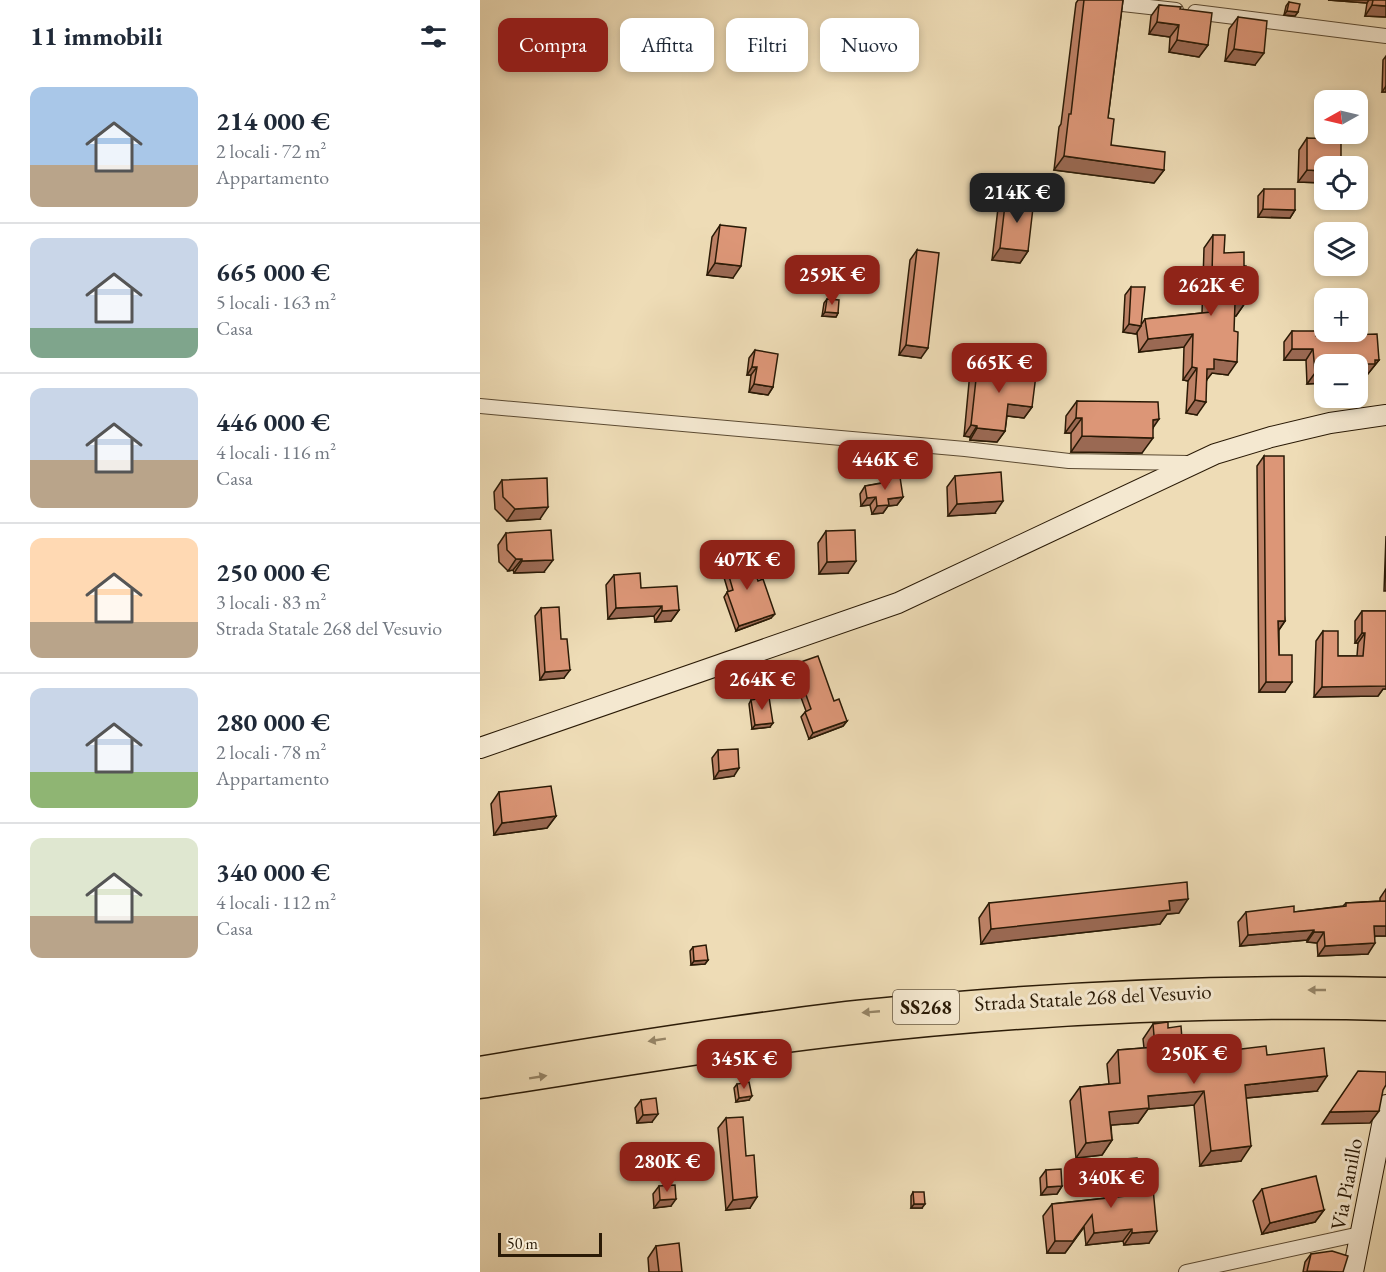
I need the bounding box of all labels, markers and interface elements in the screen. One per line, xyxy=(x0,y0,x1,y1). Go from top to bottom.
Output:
chip: Compra xyxy=(498,18,608,72)
chip: Affitta xyxy=(620,18,714,72)
chip: Filtri xyxy=(726,18,808,72)
chip: Nuovo xyxy=(820,18,919,72)
text: 11 immobili xyxy=(30,19,163,53)
icon: filters xyxy=(417,20,450,53)
north arrow xyxy=(1314,90,1368,144)
map controls xyxy=(1314,90,1368,408)
text: 214 000 € xyxy=(216,104,330,138)
icon: home xyxy=(78,111,150,183)
text: 2 locali · 72 m² xyxy=(216,138,327,164)
button: locate xyxy=(1314,156,1368,210)
text: Appartamento xyxy=(216,164,329,190)
pin: 214K € xyxy=(968,173,1066,224)
text: 214K € xyxy=(984,179,1050,205)
button: layers xyxy=(1314,222,1368,276)
text: 665 000 € xyxy=(216,255,330,289)
pin: 259K € xyxy=(783,255,881,306)
text: 259K € xyxy=(799,261,865,287)
icon: home xyxy=(78,262,150,334)
pin: 262K € xyxy=(1162,266,1260,317)
text: 262K € xyxy=(1178,272,1244,298)
button: + xyxy=(1314,288,1368,342)
text: 5 locali · 163 m² xyxy=(216,289,336,315)
text: Casa xyxy=(216,315,253,341)
pin: 665K € xyxy=(950,343,1048,394)
text: 665K € xyxy=(966,349,1032,375)
button: − xyxy=(1314,354,1368,408)
text: 446 000 € xyxy=(216,405,330,439)
icon: home xyxy=(78,412,150,484)
text: 4 locali · 116 m² xyxy=(216,439,336,465)
pin: 446K € xyxy=(836,440,934,491)
text: 446K € xyxy=(852,446,918,472)
text: Casa xyxy=(216,465,253,491)
pin: 407K € xyxy=(698,540,796,591)
text: 407K € xyxy=(714,546,780,572)
text: 250 000 € xyxy=(216,555,330,589)
icon: home xyxy=(78,562,150,634)
text: 3 locali · 83 m² xyxy=(216,589,327,615)
text: Strada Statale 268 del Vesuvio xyxy=(216,615,442,641)
pin: 264K € xyxy=(713,660,811,711)
text: 264K € xyxy=(729,666,795,692)
text: 280 000 € xyxy=(216,705,330,739)
icon: home xyxy=(78,712,150,784)
text: 2 locali · 78 m² xyxy=(216,739,327,765)
text: Appartamento xyxy=(216,765,329,791)
text: 340 000 € xyxy=(216,855,330,889)
icon: home xyxy=(78,862,150,934)
text: 4 locali · 112 m² xyxy=(216,889,336,915)
text: Casa xyxy=(216,915,253,941)
street label: Strada Statale 268 del Vesuvio xyxy=(974,977,1212,1017)
one-way arrow xyxy=(1308,985,1327,995)
road number: SS268 xyxy=(893,990,959,1024)
one-way arrow xyxy=(862,1007,881,1017)
pin: 250K € xyxy=(1145,1034,1243,1085)
one-way arrow xyxy=(647,1036,666,1045)
pin: 345K € xyxy=(695,1039,793,1090)
text: 250K € xyxy=(1161,1040,1227,1066)
text: 345K € xyxy=(711,1045,777,1071)
one-way arrow xyxy=(528,1072,547,1081)
street label: Via Pianillo xyxy=(1324,1136,1368,1232)
pin: 280K € xyxy=(618,1142,716,1193)
text: 280K € xyxy=(634,1148,700,1174)
pin: 340K € xyxy=(1062,1158,1160,1209)
text: 340K € xyxy=(1078,1164,1144,1190)
scale bar xyxy=(498,1230,602,1258)
text: 50 m xyxy=(507,1233,538,1254)

